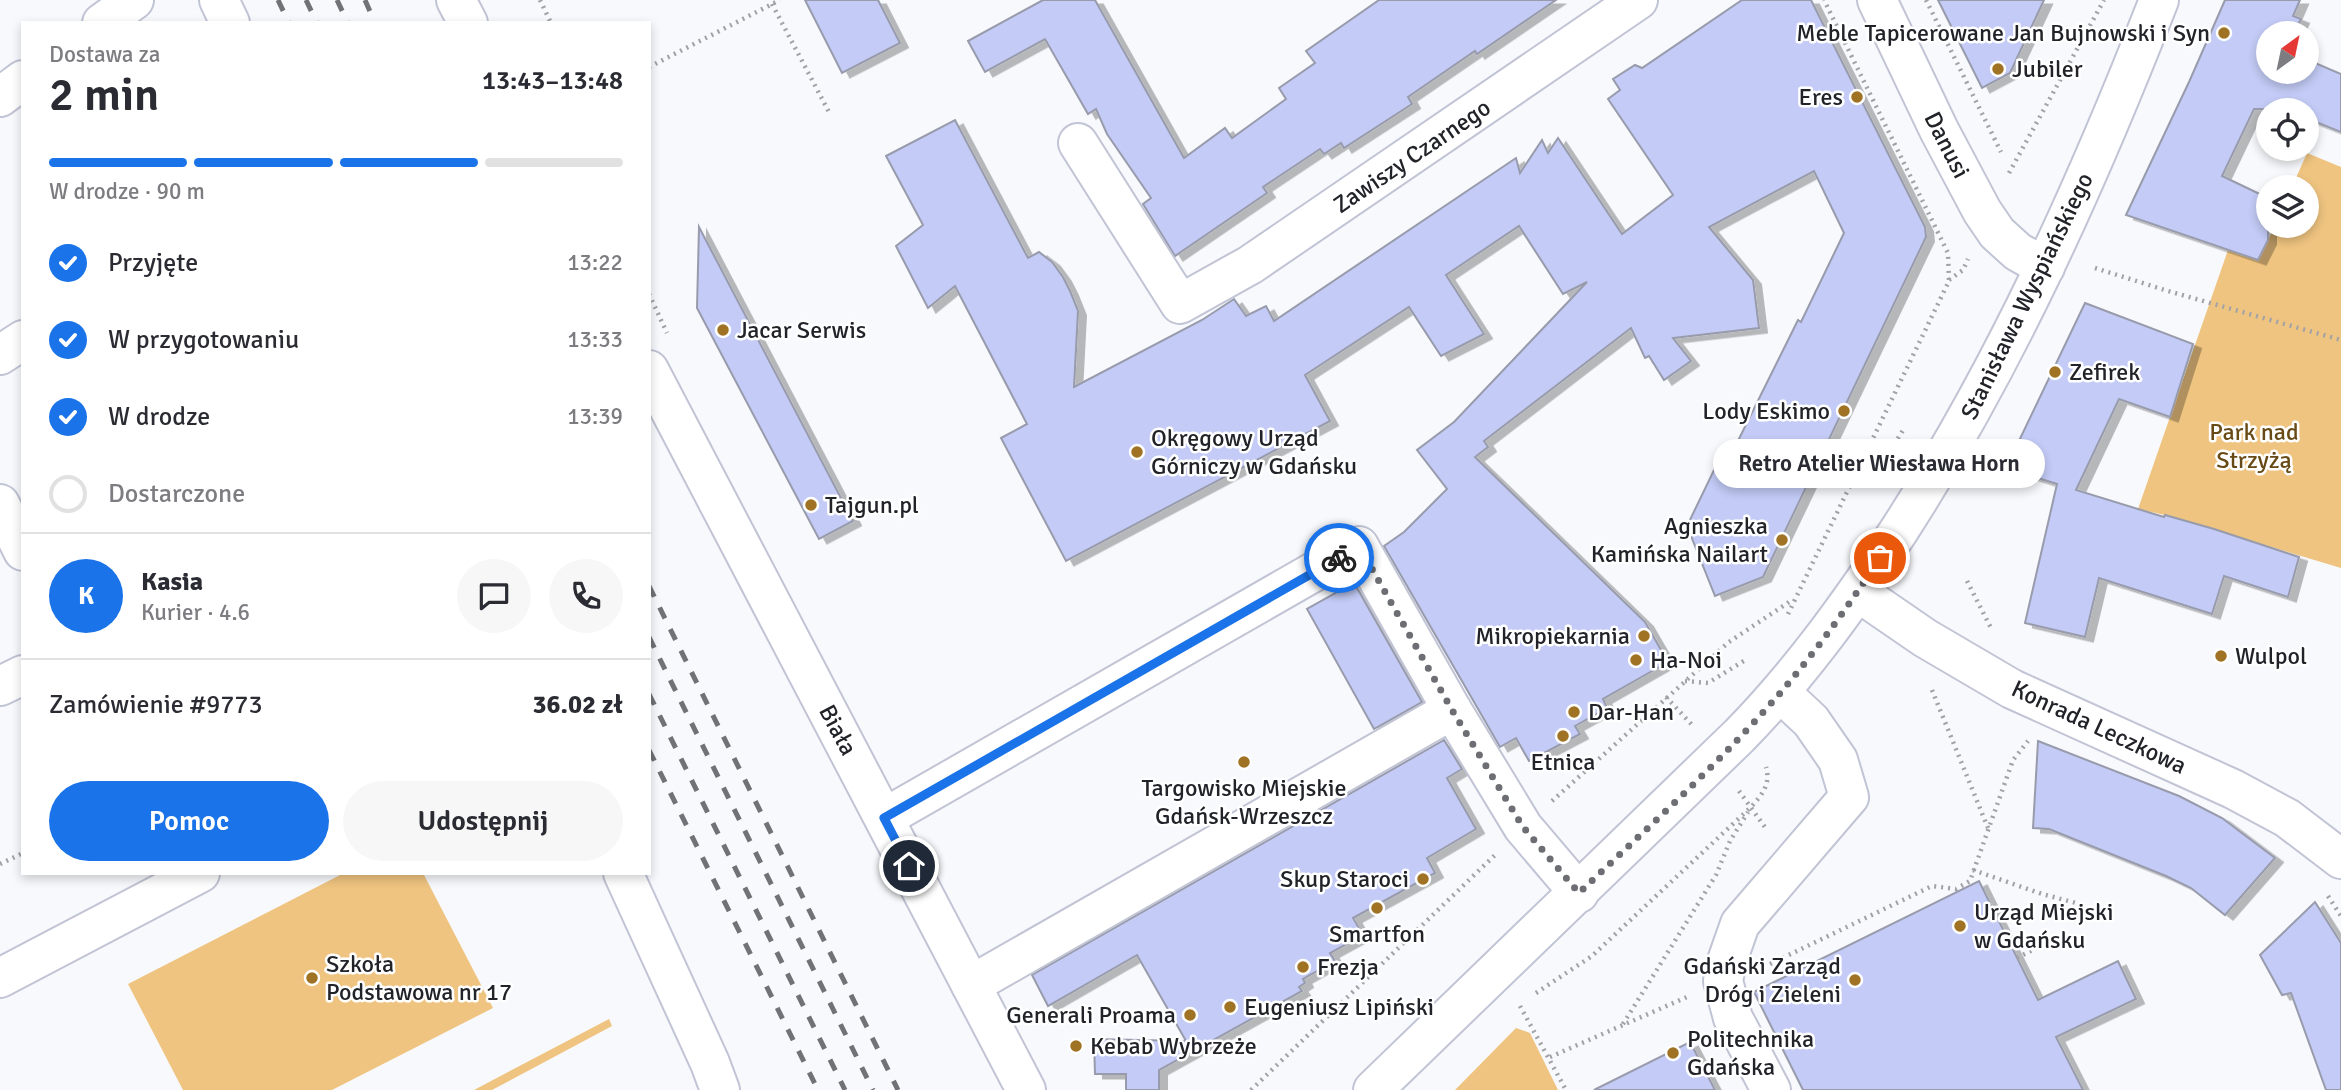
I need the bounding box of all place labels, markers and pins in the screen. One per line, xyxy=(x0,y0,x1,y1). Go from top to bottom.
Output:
place label: Meble Tapicerowane Jan Bujnowski i Syn xyxy=(1796,18,2210,48)
marker: Meble Tapicerowane Jan Bujnowski i Syn xyxy=(2216,25,2232,41)
place label: Jubiler xyxy=(2012,54,2083,84)
marker: Jubiler xyxy=(1990,61,2006,77)
place label: Eres xyxy=(1799,82,1843,112)
marker: Eres xyxy=(1849,89,1865,105)
place label: Jacar Serwis xyxy=(737,315,866,345)
marker: Jacar Serwis xyxy=(715,322,731,338)
place label: Zefirek xyxy=(2069,357,2140,387)
marker: Zefirek xyxy=(2047,364,2063,380)
place label: Lody Eskimo xyxy=(1702,396,1830,426)
marker: Lody Eskimo xyxy=(1836,403,1852,419)
place label: Okręgowy Urząd Górniczy w Gdańsku xyxy=(1151,423,1357,481)
callout: Retro Atelier Wiesława Horn xyxy=(1714,439,2046,488)
marker: Okręgowy Urząd Górniczy w Gdańsku xyxy=(1129,444,1145,460)
place label: Tajgun.pl xyxy=(825,490,919,520)
marker: Tajgun.pl xyxy=(803,497,819,513)
place label: Agnieszka Kamińska Nailart xyxy=(1591,511,1768,569)
pin xyxy=(1850,528,1910,588)
marker: Agnieszka Kamińska Nailart xyxy=(1774,532,1790,548)
place label: Mikropiekarnia xyxy=(1475,621,1630,651)
marker: Mikropiekarnia xyxy=(1636,628,1652,644)
place label: Wulpol xyxy=(2235,641,2307,671)
place label: Ha-Noi xyxy=(1650,645,1722,675)
marker: Wulpol xyxy=(2213,648,2229,664)
marker: Ha-Noi xyxy=(1628,652,1644,668)
place label: Dar-Han xyxy=(1588,697,1674,727)
marker: Dar-Han xyxy=(1566,704,1582,720)
marker: Etnica xyxy=(1555,728,1571,744)
place label: Etnica xyxy=(1531,747,1595,777)
marker: Targowisko Miejskie Gdańsk-Wrzeszcz xyxy=(1236,754,1252,770)
place label: Targowisko Miejskie Gdańsk-Wrzeszcz xyxy=(1141,773,1347,831)
pin xyxy=(879,836,939,896)
place label: Skup Staroci xyxy=(1280,864,1409,894)
marker: Skup Staroci xyxy=(1415,871,1431,887)
place label: Urząd Miejski w Gdańsku xyxy=(1974,897,2113,955)
marker: Smartfon xyxy=(1369,900,1385,916)
marker: Urząd Miejski w Gdańsku xyxy=(1952,918,1968,934)
place label: Smartfon xyxy=(1329,919,1425,949)
place label: Szkoła Podstawowa nr 17 xyxy=(326,949,512,1007)
place label: Gdański Zarząd Dróg i Zieleni xyxy=(1683,951,1841,1009)
place label: Frezja xyxy=(1317,952,1379,982)
marker: Frezja xyxy=(1295,959,1311,975)
marker: Szkoła Podstawowa nr 17 xyxy=(304,970,320,986)
marker: Gdański Zarząd Dróg i Zieleni xyxy=(1847,972,1863,988)
place label: Eugeniusz Lipiński xyxy=(1244,992,1434,1022)
marker: Eugeniusz Lipiński xyxy=(1222,999,1238,1015)
place label: Generali Proama xyxy=(1006,1000,1176,1030)
marker: Generali Proama xyxy=(1182,1007,1198,1023)
place label: Politechnika Gdańska xyxy=(1687,1024,1814,1082)
place label: Kebab Wybrzeże xyxy=(1090,1031,1257,1061)
marker: Kebab Wybrzeże xyxy=(1068,1038,1084,1054)
marker: Politechnika Gdańska xyxy=(1665,1045,1681,1061)

